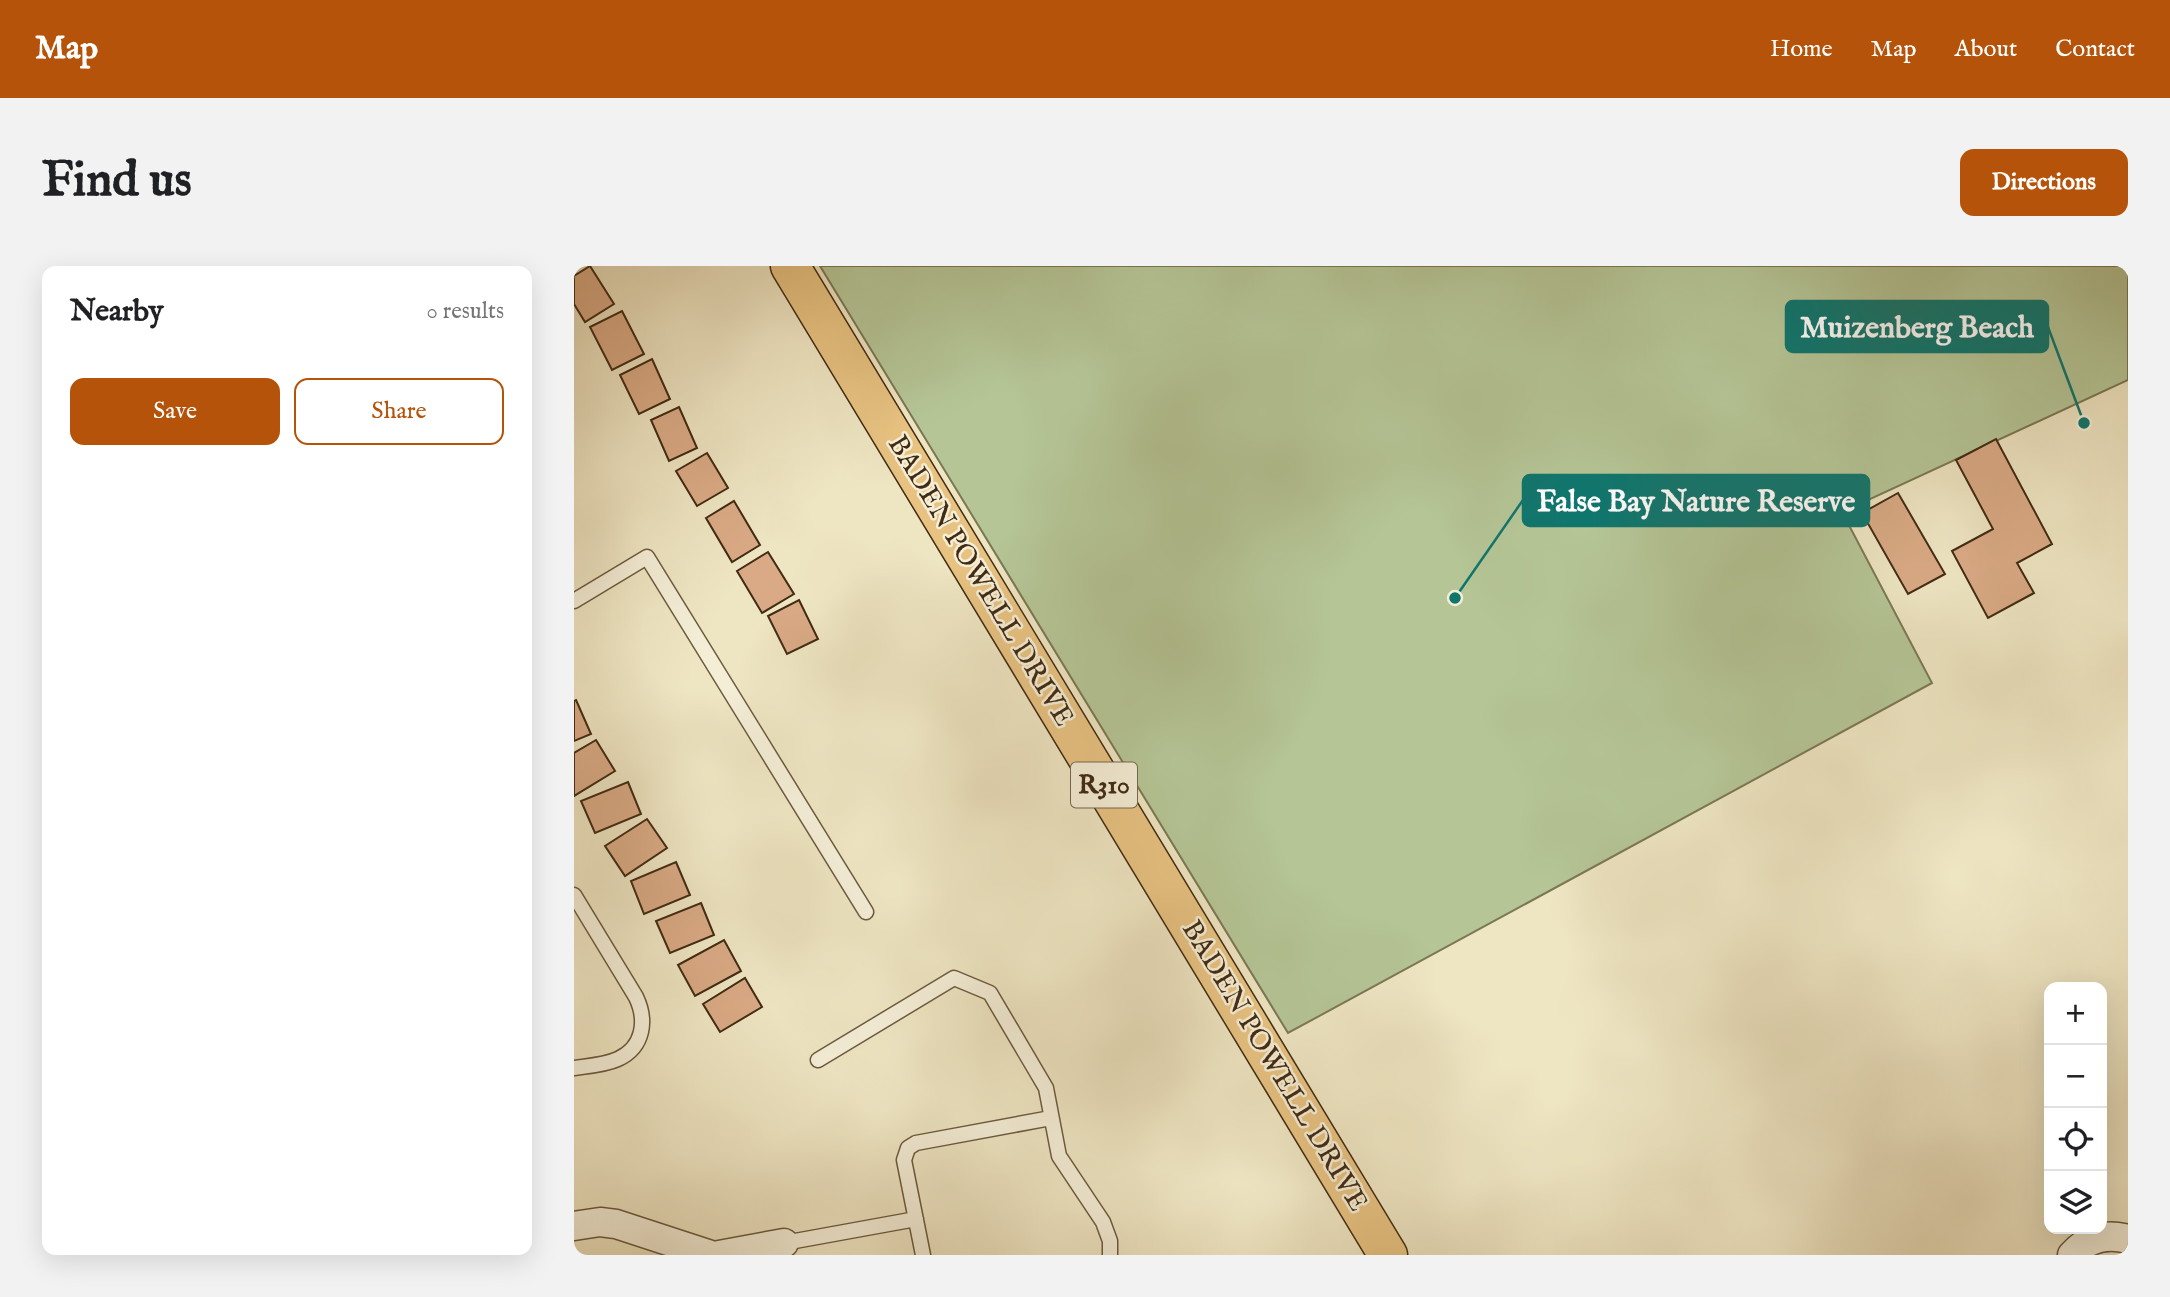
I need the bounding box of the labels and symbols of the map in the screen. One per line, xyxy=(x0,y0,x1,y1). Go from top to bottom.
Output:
callout: Muizenberg Beach xyxy=(1786,301,2048,352)
text: Muizenberg Beach xyxy=(1800,310,2035,348)
street label: BADEN POWELL DRIVE xyxy=(879,429,1081,733)
callout: False Bay Nature Reserve xyxy=(1523,475,1869,526)
text: False Bay Nature Reserve xyxy=(1537,484,1855,522)
road number: R310 xyxy=(1071,762,1137,807)
street label: BADEN POWELL DRIVE xyxy=(1173,914,1375,1218)

